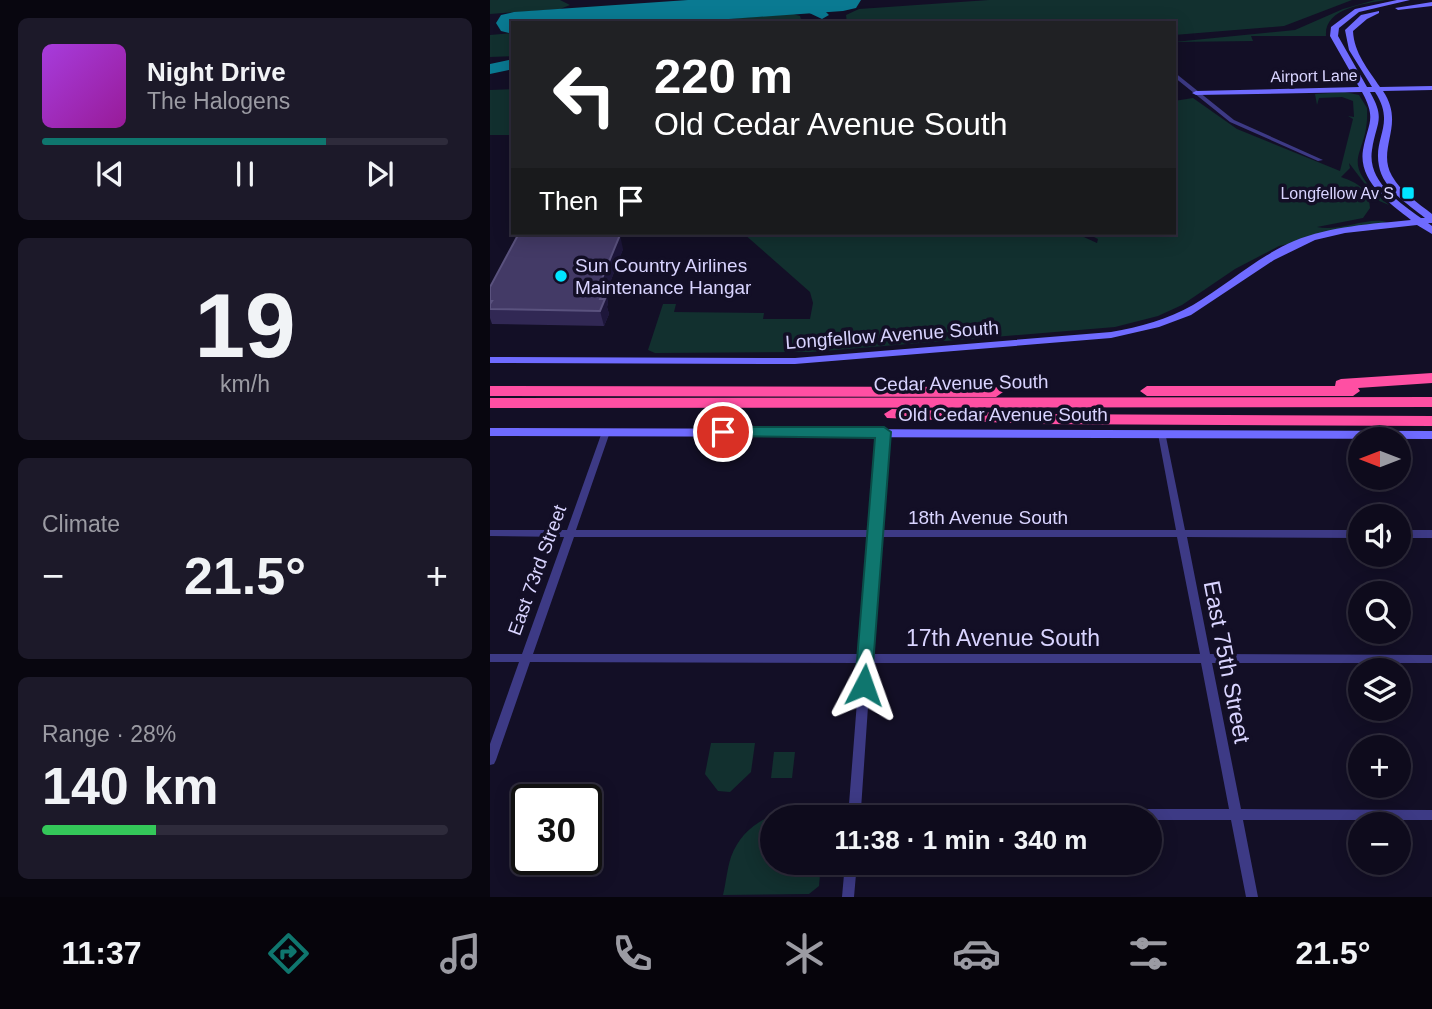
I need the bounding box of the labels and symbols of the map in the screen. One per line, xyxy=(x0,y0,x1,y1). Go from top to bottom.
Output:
street label: Airport Lane xyxy=(1270,67,1358,85)
place label: Longfellow Av S xyxy=(1280,185,1394,202)
marker: Longfellow Av S xyxy=(1400,185,1416,201)
place label: Sun Country Airlines Maintenance Hangar xyxy=(575,255,752,298)
marker: Sun Country Airlines Maintenance Hangar xyxy=(553,268,569,284)
street label: Longfellow Avenue South xyxy=(784,317,1000,353)
street label: Cedar Avenue South xyxy=(873,371,1049,395)
pin xyxy=(693,402,753,462)
street label: Old Cedar Avenue South xyxy=(898,404,1108,425)
north arrow xyxy=(1348,427,1410,490)
street label: East 73rd Street xyxy=(504,501,571,638)
street label: 18th Avenue South xyxy=(908,507,1068,528)
street label: East 75th Street xyxy=(1199,579,1256,746)
street label: 17th Avenue South xyxy=(906,625,1100,651)
position arrow xyxy=(827,648,901,722)
speed limit sign: 30 xyxy=(511,784,602,875)

